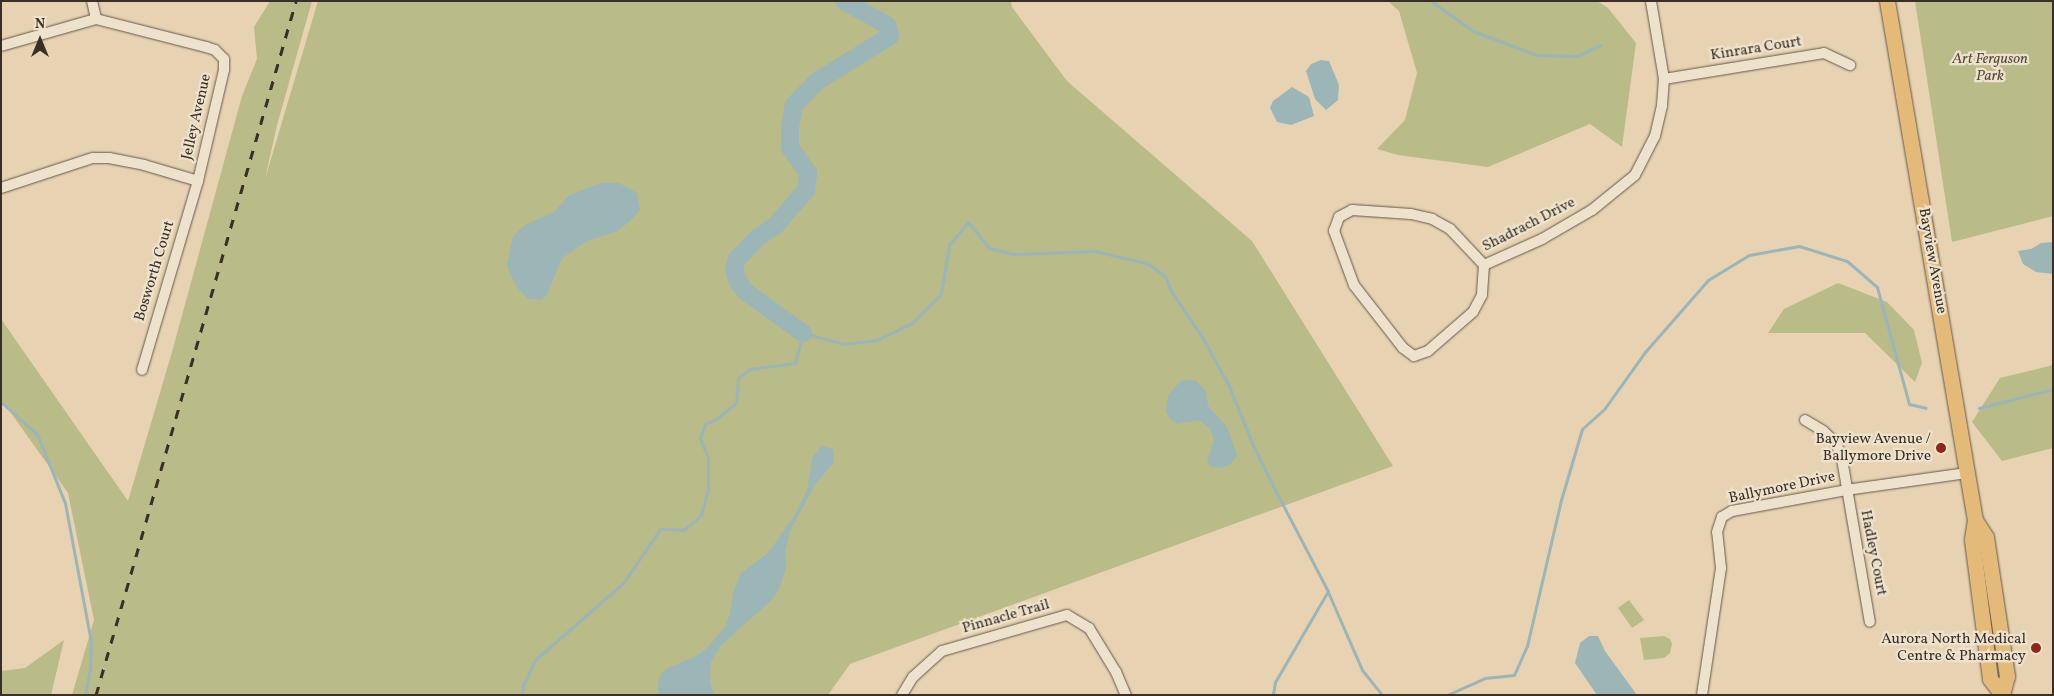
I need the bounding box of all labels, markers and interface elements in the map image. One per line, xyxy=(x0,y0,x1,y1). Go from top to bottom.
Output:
north arrow xyxy=(15,15,65,65)
text: N xyxy=(35,15,45,34)
street label: Kinrara Court xyxy=(1709,33,1803,65)
park label: Art Ferguson Park xyxy=(1952,50,2028,85)
street label: Jelley Avenue xyxy=(178,72,216,162)
street label: Shadrach Drive xyxy=(1480,194,1578,256)
street label: Bayview Avenue xyxy=(1914,206,1950,316)
street label: Bosworth Court xyxy=(131,219,179,323)
place label: Bayview Avenue / Ballymore Drive xyxy=(1815,430,1931,465)
marker: Bayview Avenue / Ballymore Drive xyxy=(1935,442,1947,454)
street label: Ballymore Drive xyxy=(1727,468,1837,508)
street label: Hadley Court xyxy=(1856,508,1890,598)
street label: Pinnacle Trail xyxy=(960,596,1052,638)
place label: Aurora North Medical Centre & Pharmacy xyxy=(1881,630,2026,665)
marker: Aurora North Medical Centre & Pharmacy xyxy=(2030,642,2042,654)

